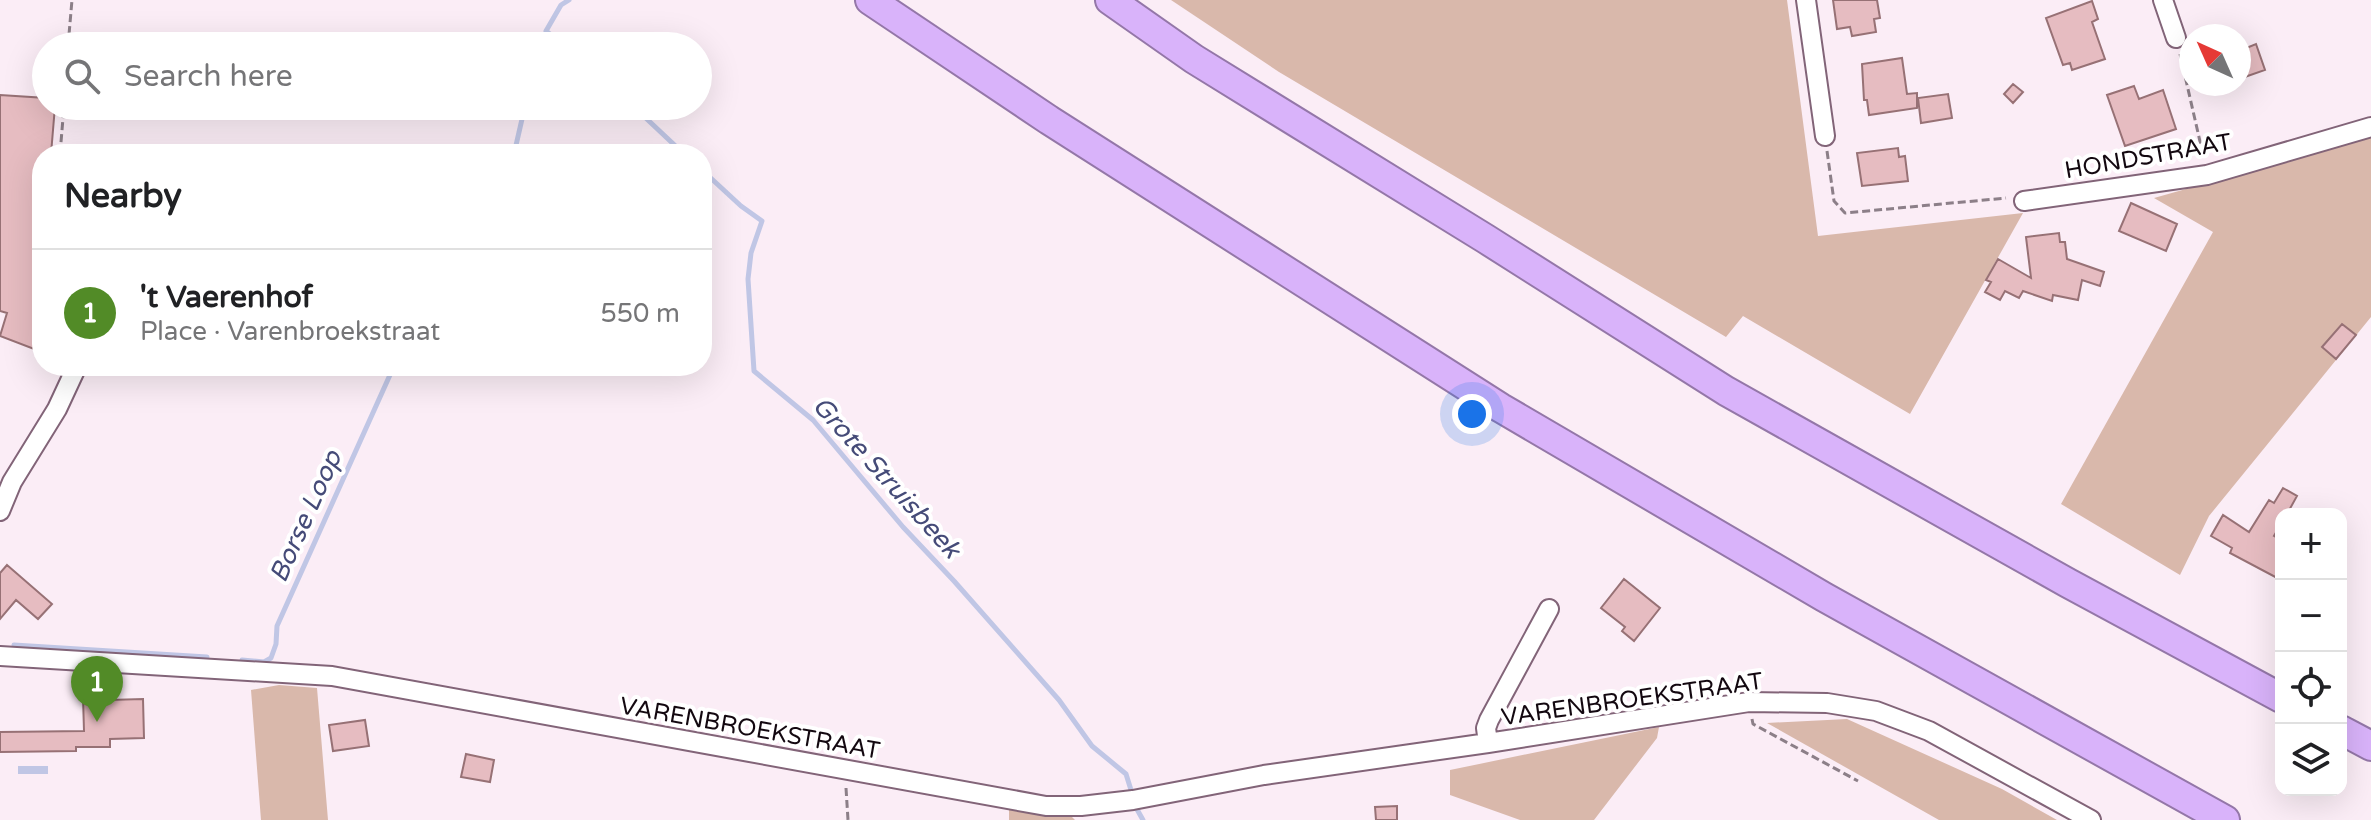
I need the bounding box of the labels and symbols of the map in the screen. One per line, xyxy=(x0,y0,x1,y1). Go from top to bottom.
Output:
north arrow xyxy=(2179,24,2251,96)
street label: HONDSTRAAT xyxy=(2062,127,2234,185)
water label: Grote Struisbeek xyxy=(806,390,968,566)
your location xyxy=(1452,394,1492,434)
water label: Borse Loop xyxy=(263,444,349,587)
pin: 1 xyxy=(71,656,123,722)
street label: VARENBROEKSTRAAT xyxy=(1499,667,1765,732)
street label: VARENBROEKSTRAAT xyxy=(617,691,883,766)

